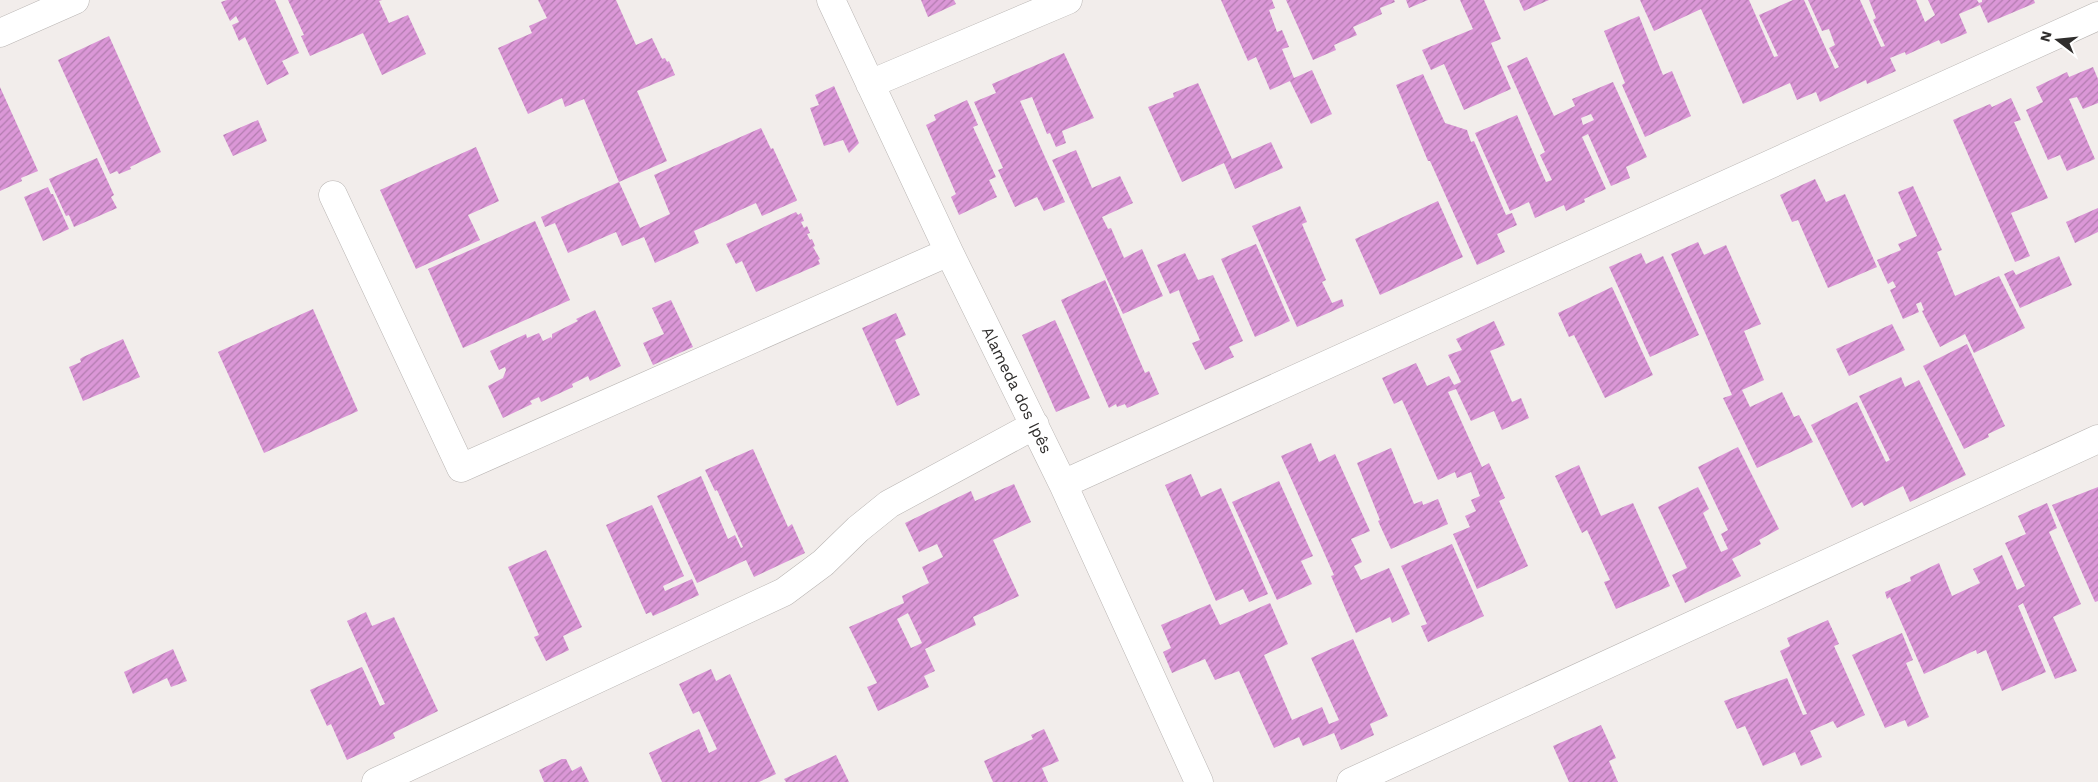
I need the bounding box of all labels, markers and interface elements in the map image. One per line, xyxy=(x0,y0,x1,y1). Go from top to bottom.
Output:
north arrow xyxy=(2033,15,2083,65)
text: N xyxy=(2036,29,2055,44)
street label: Alameda dos Ipês xyxy=(978,323,1056,457)

